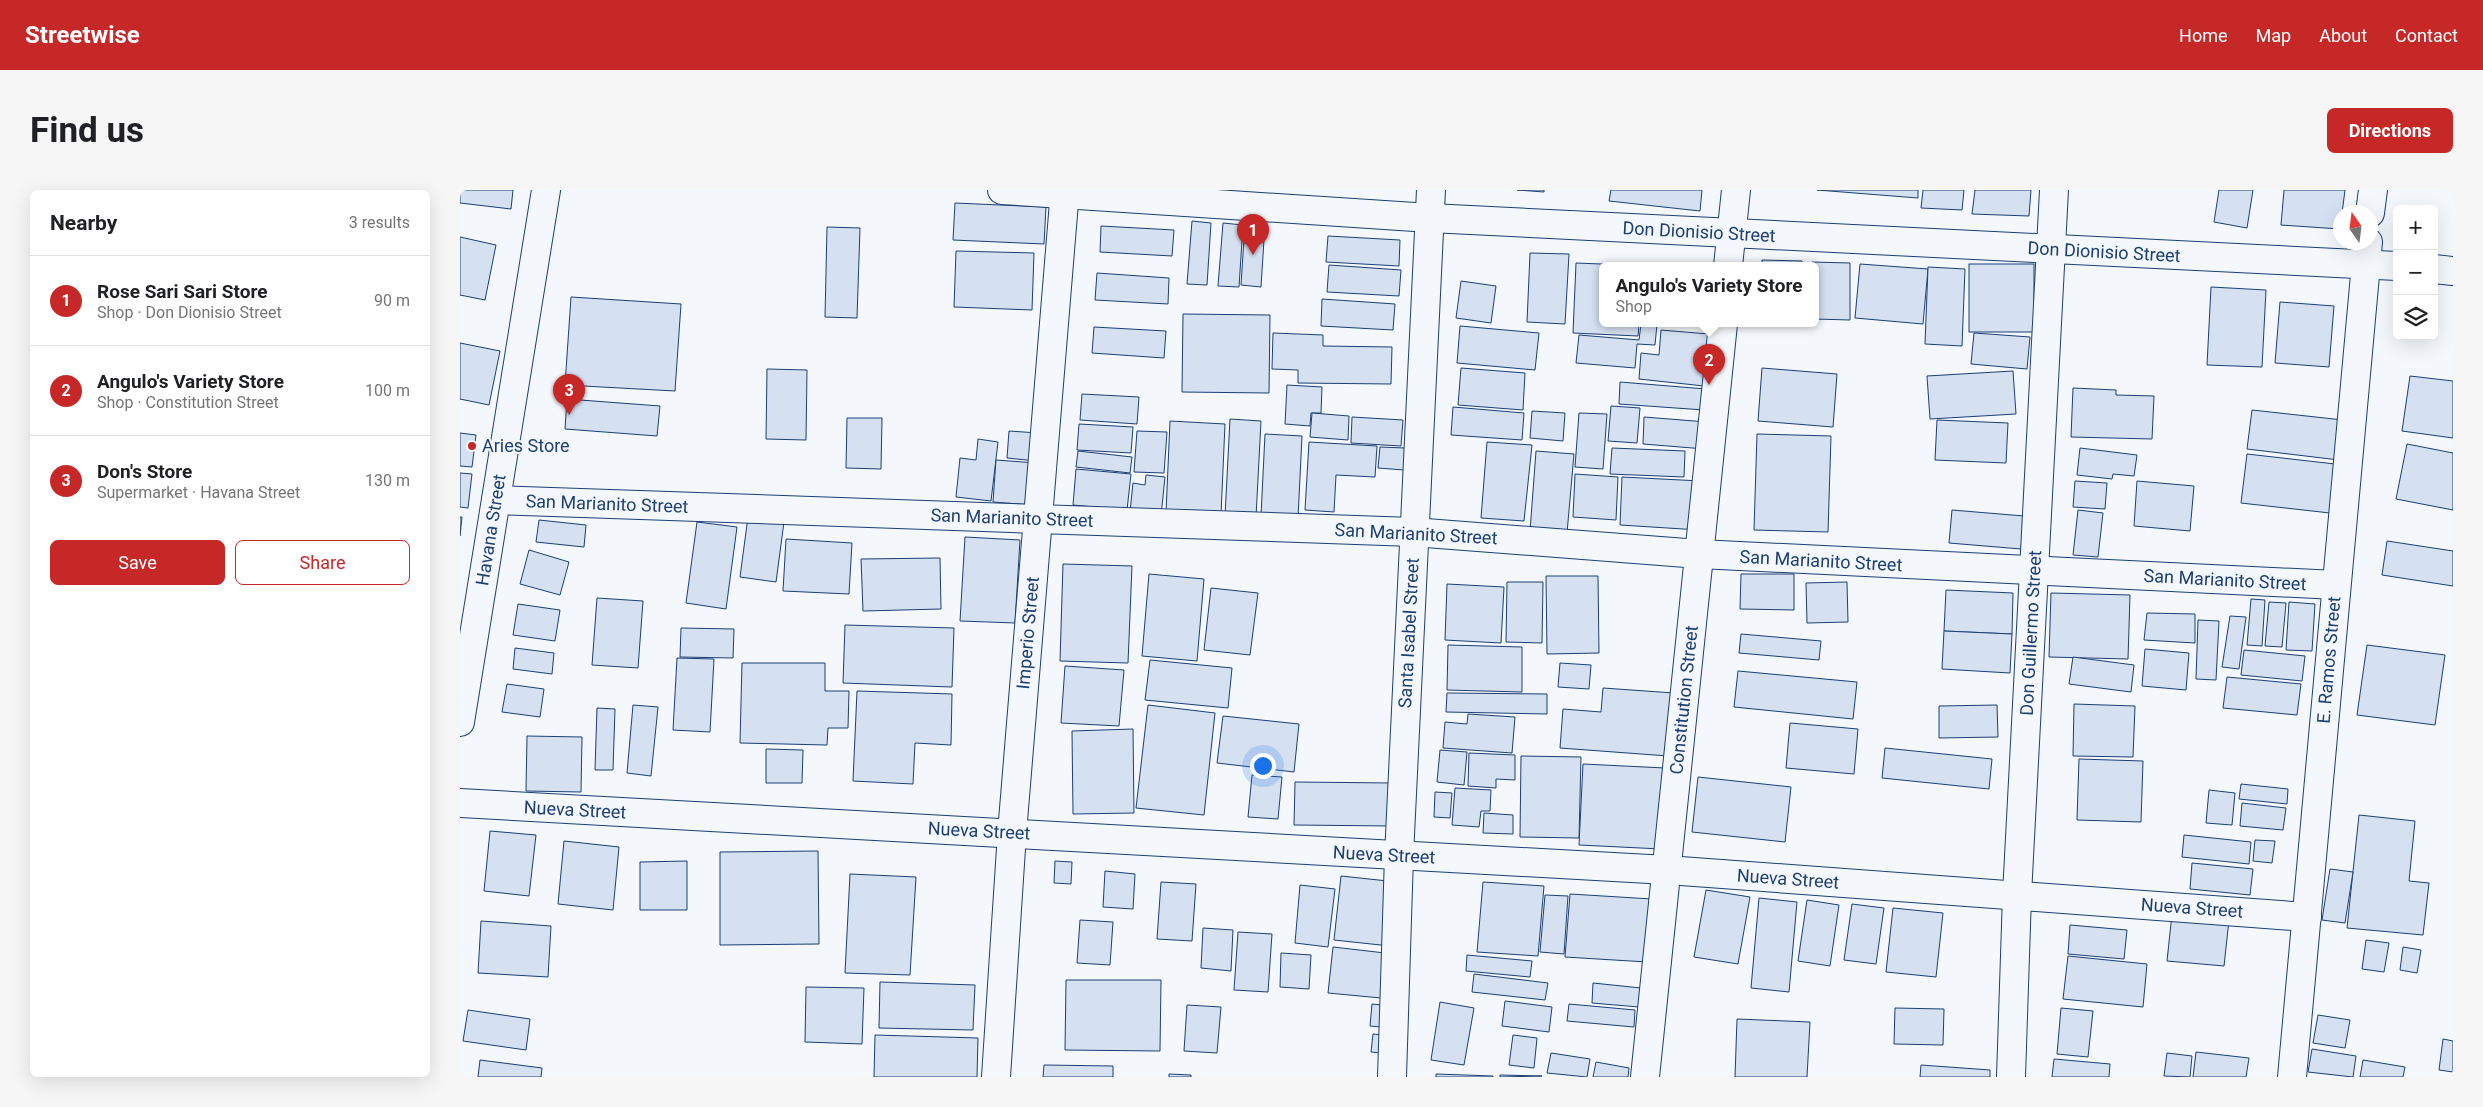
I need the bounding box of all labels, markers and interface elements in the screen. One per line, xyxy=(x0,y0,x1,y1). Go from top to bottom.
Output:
text: Streetwise xyxy=(25,21,140,49)
text: Home xyxy=(2179,25,2228,46)
text: Map xyxy=(2256,25,2291,46)
text: About xyxy=(2319,25,2367,46)
text: Contact xyxy=(2395,25,2458,46)
button: Directions xyxy=(2327,108,2453,153)
text: Find us xyxy=(30,110,144,151)
north arrow xyxy=(2333,205,2378,250)
map controls xyxy=(2393,205,2438,340)
button: + xyxy=(2393,205,2438,250)
text: Nearby xyxy=(50,211,117,235)
text: 3 results xyxy=(349,213,410,232)
pin: 1 xyxy=(1237,214,1269,255)
street label: Don Dionisio Street xyxy=(1622,217,1776,246)
street label: Don Dionisio Street xyxy=(2027,237,2181,266)
button: − xyxy=(2393,250,2438,295)
popup xyxy=(1599,262,1819,327)
text: Angulo's Variety Store xyxy=(1616,274,1802,297)
text: Rose Sari Sari Store xyxy=(97,280,267,303)
text: 1 xyxy=(61,291,71,310)
text: 90 m xyxy=(374,291,410,310)
button: layers xyxy=(2393,295,2438,340)
text: Shop xyxy=(1616,297,1652,316)
text: Shop · Don Dionisio Street xyxy=(97,303,282,322)
pin: 2 xyxy=(1693,344,1725,385)
text: Angulo's Variety Store xyxy=(97,370,284,393)
pin: 3 xyxy=(553,374,585,415)
text: 2 xyxy=(61,381,71,400)
text: 100 m xyxy=(365,381,410,400)
text: Shop · Constitution Street xyxy=(97,393,279,412)
place label: Aries Store xyxy=(482,435,570,456)
marker: Aries Store xyxy=(466,440,478,452)
text: Don's Store xyxy=(97,460,192,483)
text: 3 xyxy=(61,471,71,490)
text: 130 m xyxy=(365,471,410,490)
street label: Havana Street xyxy=(471,473,510,587)
text: Supermarket · Havana Street xyxy=(97,483,300,502)
street label: San Marianito Street xyxy=(525,490,689,517)
street label: San Marianito Street xyxy=(930,504,1094,531)
street label: San Marianito Street xyxy=(1334,519,1498,548)
button: Save xyxy=(50,540,225,585)
button: Share xyxy=(235,540,410,585)
street label: San Marianito Street xyxy=(1739,546,1903,575)
street label: Don Guillermo Street xyxy=(2016,550,2045,716)
street label: Santa Isabel Street xyxy=(1394,557,1423,709)
street label: San Marianito Street xyxy=(2143,565,2307,594)
street label: Imperio Street xyxy=(1012,576,1043,690)
street label: E. Ramos Street xyxy=(2312,595,2345,724)
street label: Constitution Street xyxy=(1665,624,1702,775)
your location xyxy=(1250,753,1276,779)
street label: Nueva Street xyxy=(523,796,627,823)
street label: Nueva Street xyxy=(927,817,1031,844)
street label: Nueva Street xyxy=(1332,841,1436,868)
street label: Nueva Street xyxy=(1736,864,1840,893)
street label: Nueva Street xyxy=(2140,893,2244,922)

